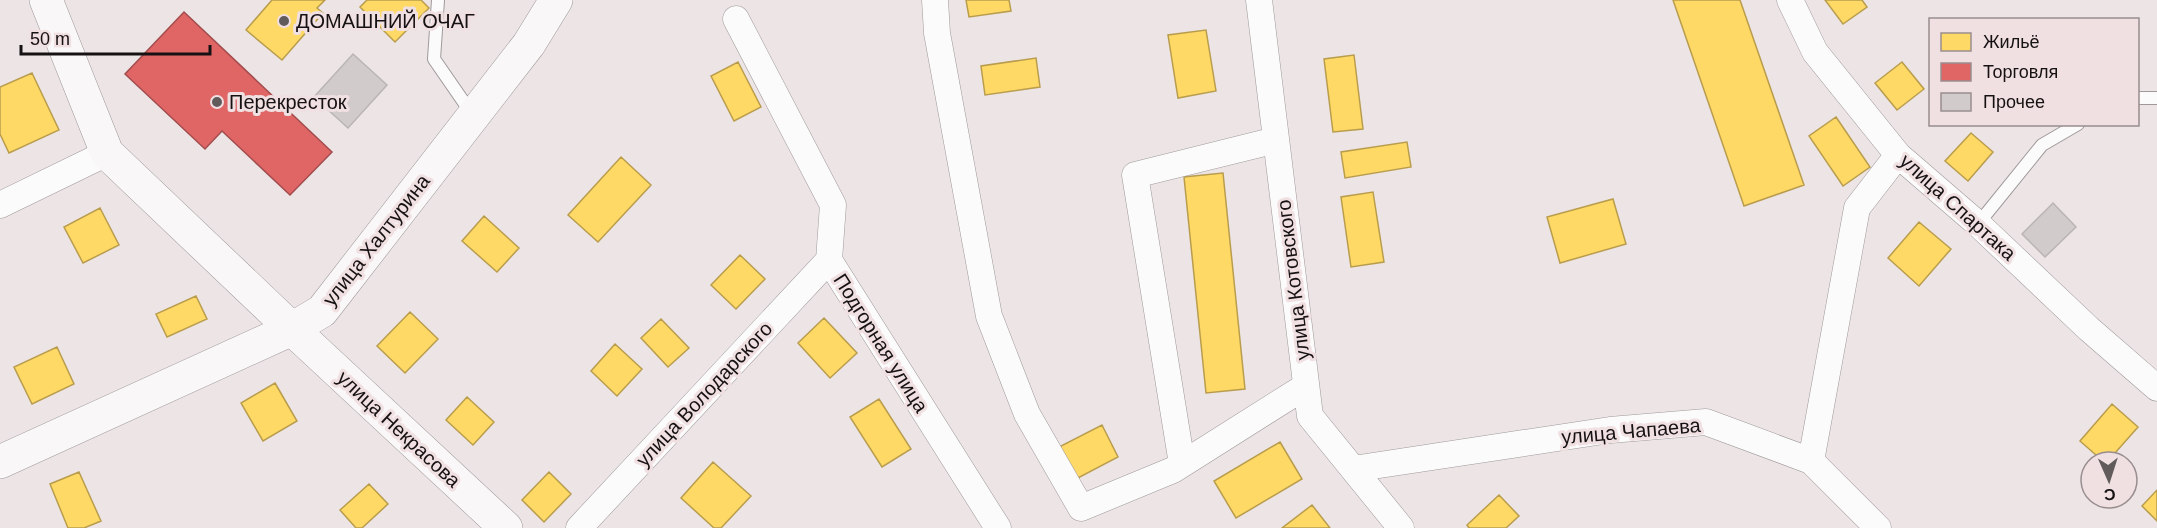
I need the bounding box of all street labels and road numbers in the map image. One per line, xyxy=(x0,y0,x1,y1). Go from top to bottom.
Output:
street label: улица Спартака xyxy=(1896,149,2021,265)
street label: улица Халтурина xyxy=(318,169,435,310)
street label: улица Котовского xyxy=(1272,199,1314,361)
street label: Подгорная улица xyxy=(829,270,933,417)
street label: улица Володарского xyxy=(631,317,777,471)
street label: улица Некрасова xyxy=(333,366,466,492)
street label: улица Чапаева xyxy=(1561,414,1702,448)

